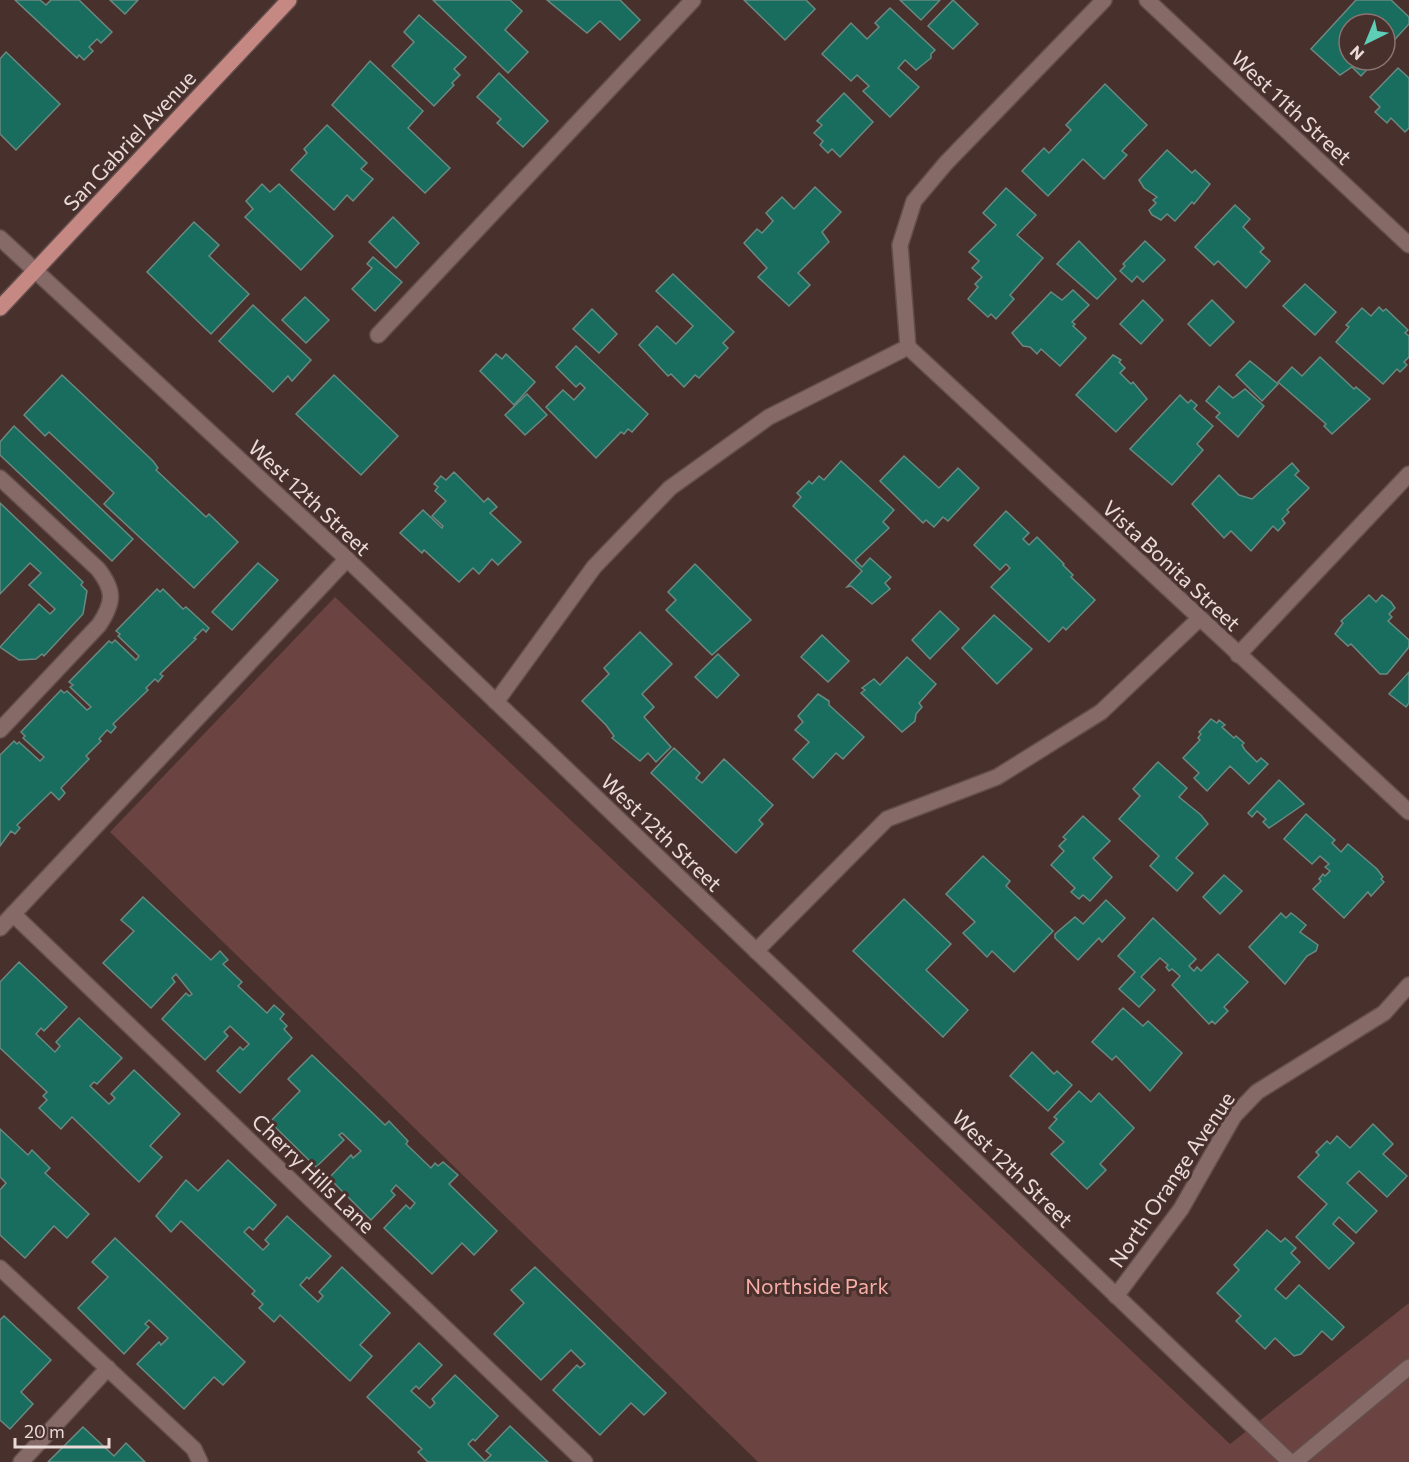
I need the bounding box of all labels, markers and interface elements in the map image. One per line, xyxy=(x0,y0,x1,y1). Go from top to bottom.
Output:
north arrow xyxy=(1337,12,1397,72)
text: N xyxy=(1346,42,1367,64)
street label: West 11th Street xyxy=(1227,45,1357,169)
street label: San Gabriel Avenue xyxy=(58,65,200,215)
street label: West 12th Street xyxy=(244,434,376,560)
street label: Vista Bonita Street xyxy=(1098,495,1246,635)
street label: West 12th Street xyxy=(597,768,727,896)
street label: North Orange Avenue xyxy=(1103,1087,1239,1271)
street label: West 12th Street xyxy=(948,1104,1078,1232)
street label: Cherry Hills Lane xyxy=(248,1108,380,1238)
park label: Northside Park xyxy=(745,1273,889,1298)
scale bar xyxy=(15,1411,110,1449)
text: 20 m xyxy=(24,1420,65,1442)

